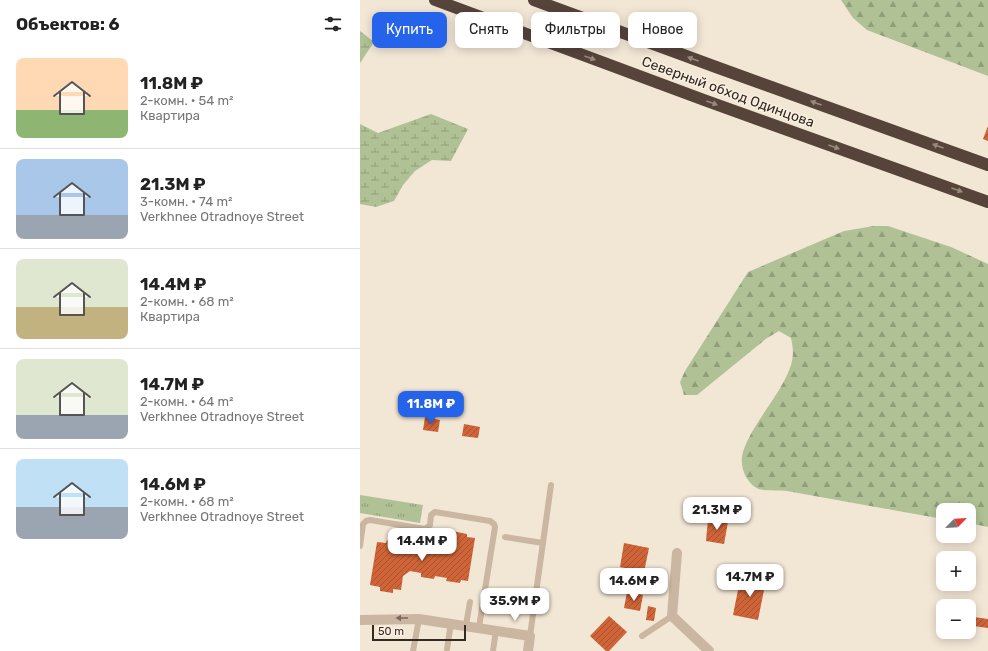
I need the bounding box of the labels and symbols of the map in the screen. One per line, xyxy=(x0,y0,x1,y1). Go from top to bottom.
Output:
street label: Северный обход Одинцова xyxy=(639,53,817,131)
one-way arrow xyxy=(687,55,699,61)
one-way arrow xyxy=(584,56,596,62)
one-way arrow xyxy=(706,100,718,106)
one-way arrow xyxy=(809,100,821,106)
one-way arrow xyxy=(932,143,944,149)
one-way arrow xyxy=(829,144,841,150)
one-way arrow xyxy=(951,188,963,194)
pin: 11.8M ₽ xyxy=(394,391,468,425)
pin: 21.3M ₽ xyxy=(680,497,754,531)
north arrow xyxy=(936,503,976,543)
pin: 14.4M ₽ xyxy=(385,528,459,562)
pin: 14.7M ₽ xyxy=(713,564,787,598)
pin: 14.6M ₽ xyxy=(597,568,671,602)
pin: 35.9M ₽ xyxy=(478,588,552,622)
one-way arrow xyxy=(395,615,408,621)
scale bar xyxy=(372,623,466,642)

